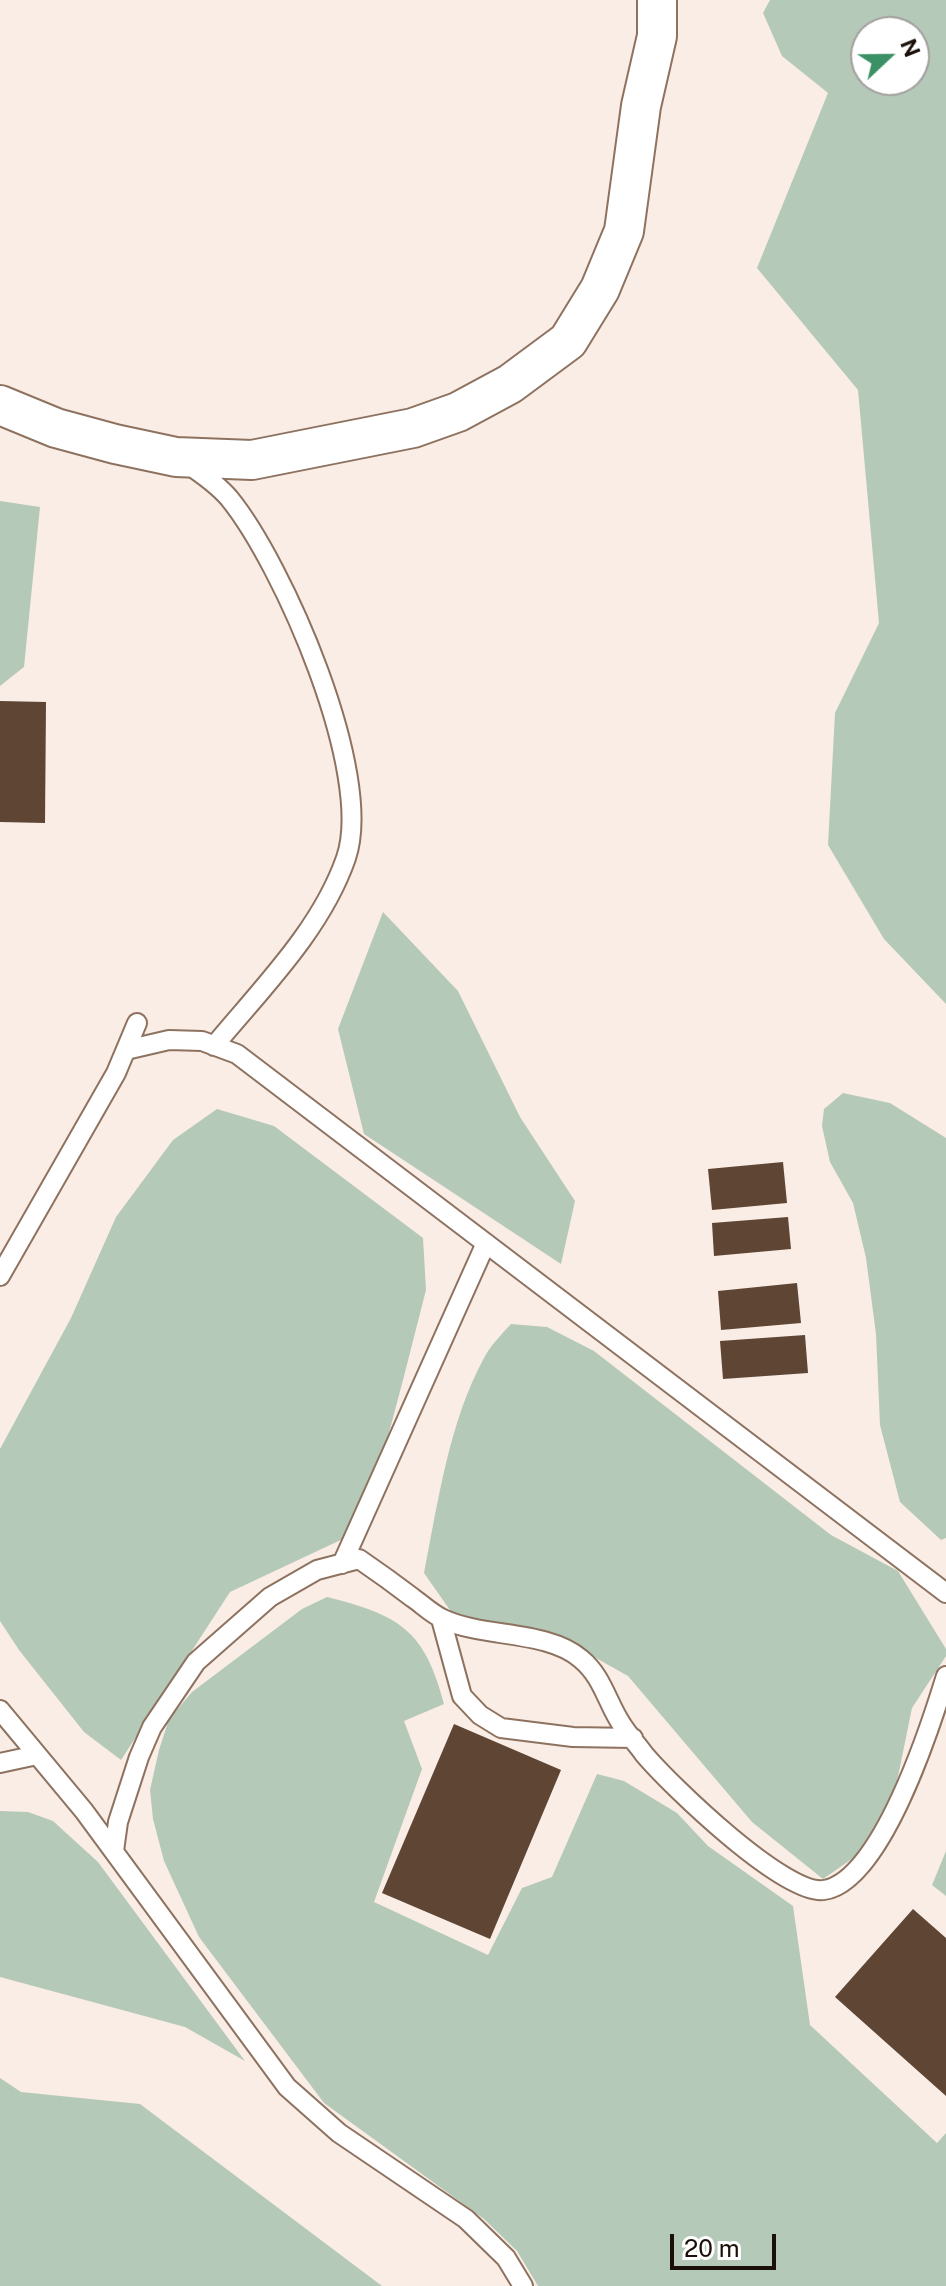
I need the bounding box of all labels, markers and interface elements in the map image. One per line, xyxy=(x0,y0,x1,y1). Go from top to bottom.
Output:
north arrow xyxy=(850,16,930,96)
text: N xyxy=(895,35,926,61)
scale bar xyxy=(674,2218,780,2268)
text: 20 m xyxy=(684,2234,740,2262)

